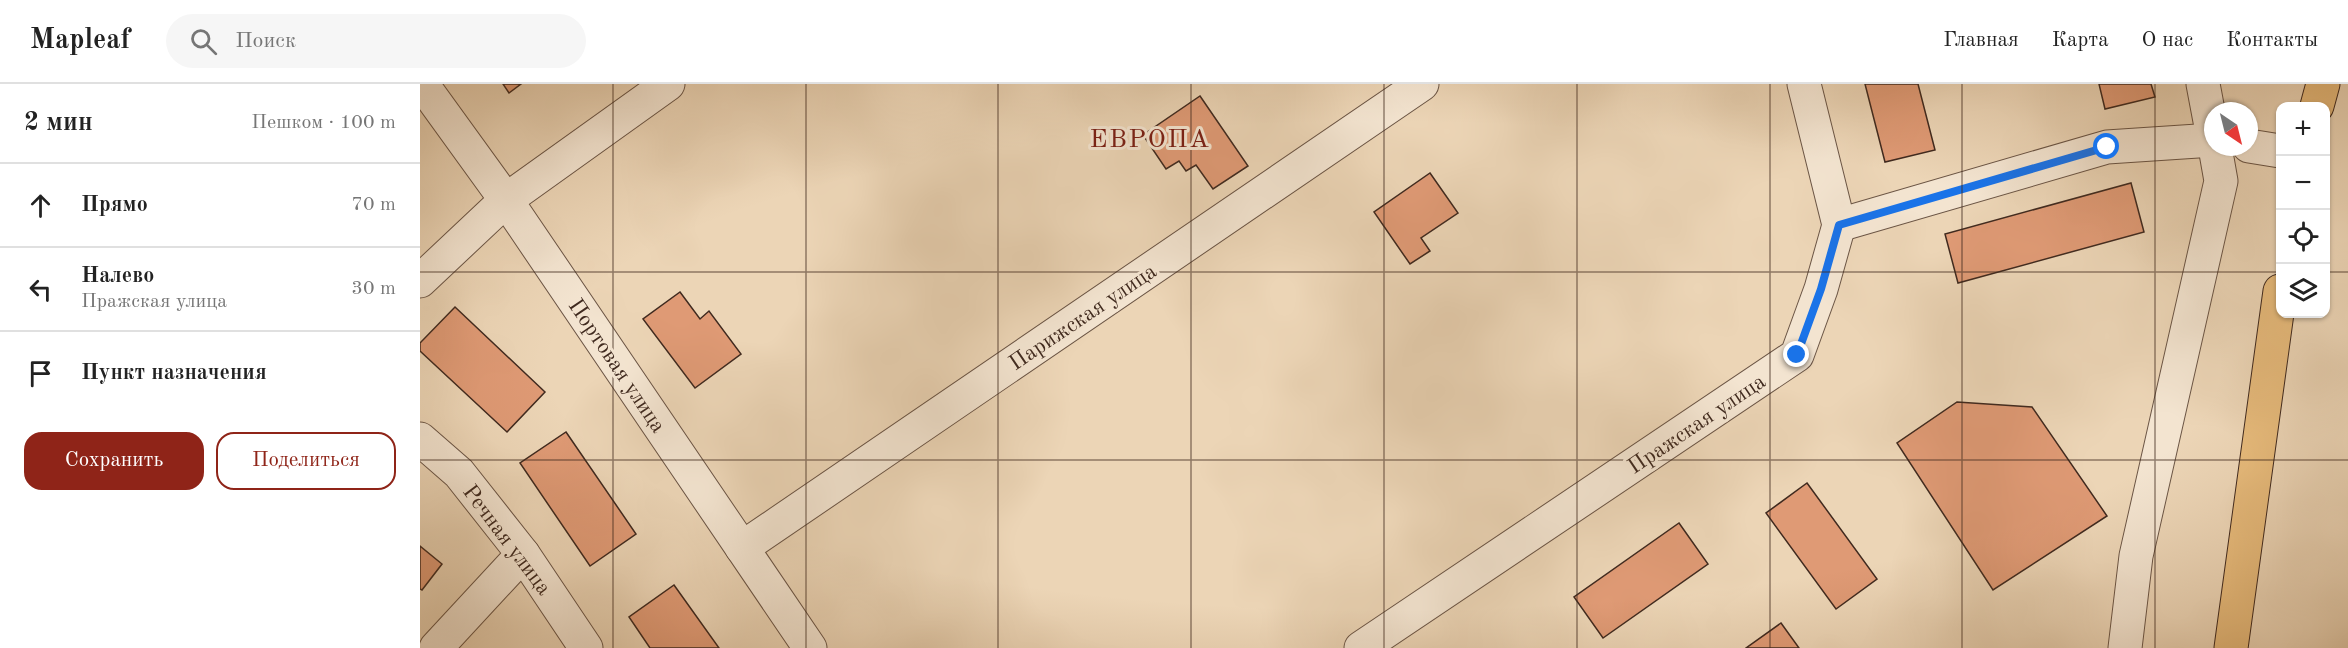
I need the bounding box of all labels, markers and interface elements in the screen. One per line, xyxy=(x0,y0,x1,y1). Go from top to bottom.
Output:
search box xyxy=(166,14,586,68)
icon: search xyxy=(187,25,220,58)
text: Mapleaf xyxy=(30,27,130,55)
text: Поиск xyxy=(235,30,296,52)
text: Главная xyxy=(1943,30,2019,51)
text: Карта xyxy=(2052,30,2109,51)
text: О нас xyxy=(2142,30,2193,51)
text: Контакты xyxy=(2226,30,2318,51)
north arrow xyxy=(2204,102,2258,156)
map controls xyxy=(2276,102,2330,318)
button: + xyxy=(2276,102,2330,156)
text: 2 мин xyxy=(24,110,93,136)
text: Пешком · 100 m xyxy=(251,113,396,133)
district label: ЕВРОПА xyxy=(1089,127,1211,153)
route start xyxy=(2093,133,2119,159)
button: − xyxy=(2276,156,2330,210)
icon: ahead xyxy=(24,189,57,222)
text: Прямо xyxy=(81,194,148,216)
text: 70 m xyxy=(351,195,396,215)
button: locate xyxy=(2276,210,2330,264)
street label: Парижская улица xyxy=(1005,260,1161,375)
button: layers xyxy=(2276,264,2330,318)
text: Налево xyxy=(81,265,154,287)
icon: left xyxy=(24,273,57,306)
text: 30 m xyxy=(351,279,396,299)
text: Пражская улица xyxy=(81,292,227,312)
street label: Портовая улица xyxy=(564,295,669,437)
route end xyxy=(1783,341,1809,367)
icon: arrive xyxy=(24,357,57,390)
text: Пункт назначения xyxy=(81,362,267,384)
street label: Пражская улица xyxy=(1624,371,1770,479)
button: Сохранить xyxy=(24,432,204,490)
button: Поделиться xyxy=(216,432,396,490)
street label: Речная улица xyxy=(458,481,555,599)

